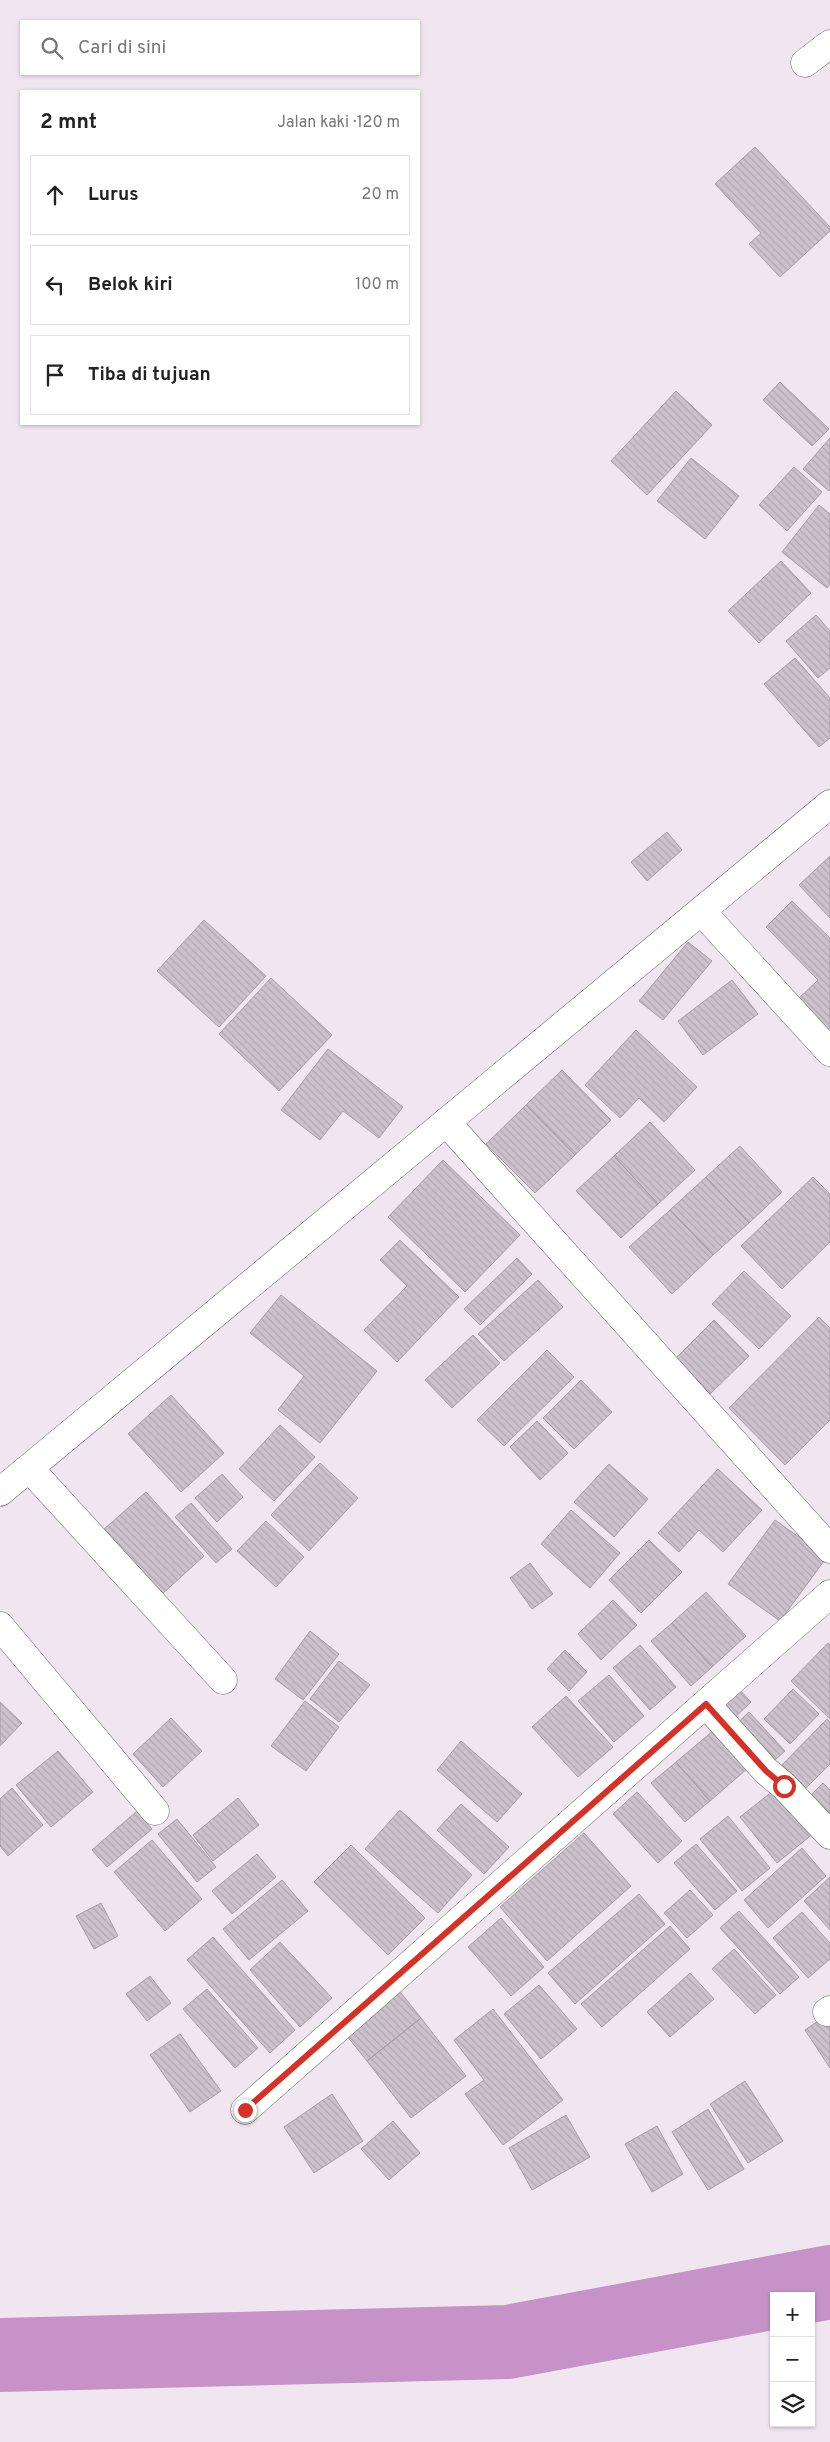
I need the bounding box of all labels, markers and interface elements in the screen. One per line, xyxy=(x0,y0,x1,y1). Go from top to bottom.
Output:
search box xyxy=(20,20,420,75)
icon: search xyxy=(38,34,66,62)
text: Cari di sini xyxy=(78,36,166,60)
text: 2 mnt xyxy=(40,109,97,136)
text: Jalan kaki · 120 m xyxy=(277,113,400,133)
icon: ahead xyxy=(41,181,69,209)
text: Lurus xyxy=(88,183,139,207)
text: 20 m xyxy=(362,185,399,205)
icon: left xyxy=(41,271,69,299)
text: Belok kiri xyxy=(88,273,173,297)
text: 100 m xyxy=(355,275,399,295)
icon: arrive xyxy=(41,361,69,389)
text: Tiba di tujuan xyxy=(88,363,211,387)
route start xyxy=(773,1775,796,1798)
route end xyxy=(234,2099,257,2122)
map controls xyxy=(770,2292,815,2427)
button: + xyxy=(770,2292,815,2337)
button: − xyxy=(770,2337,815,2382)
button: layers xyxy=(770,2382,815,2427)

